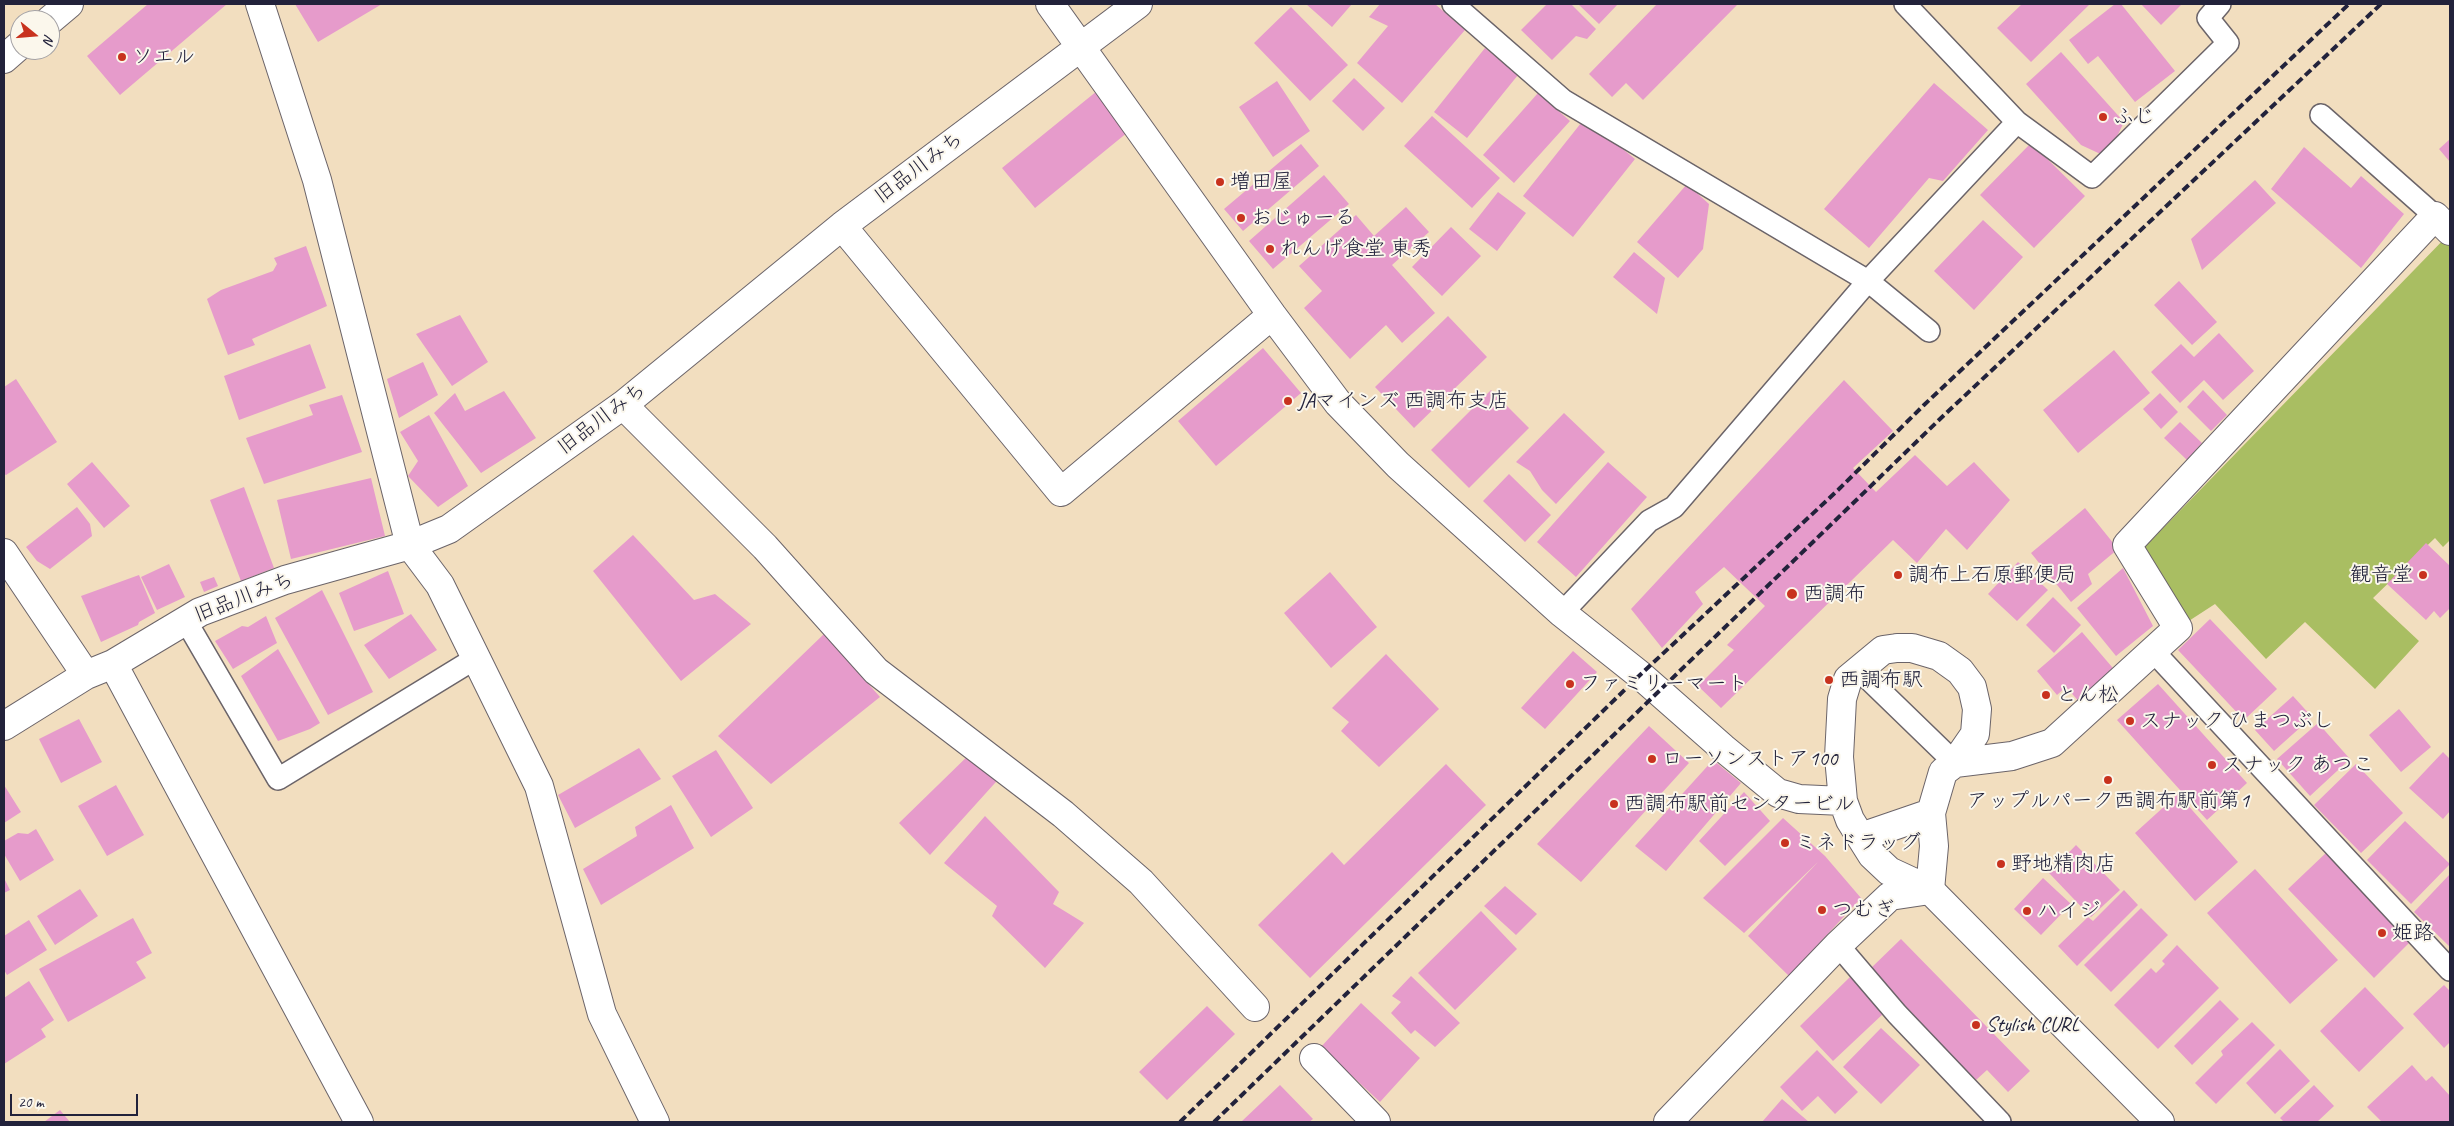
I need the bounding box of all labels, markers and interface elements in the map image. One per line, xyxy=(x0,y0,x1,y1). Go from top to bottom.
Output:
north arrow xyxy=(10,10,60,60)
text: N xyxy=(39,33,58,46)
place label: ソエル xyxy=(132,44,195,70)
marker: ソエル xyxy=(116,51,128,63)
place label: ふじ xyxy=(2113,104,2155,130)
marker: ふじ xyxy=(2097,111,2109,123)
street label: 旧品川みち xyxy=(869,126,969,210)
place label: 増田屋 xyxy=(1230,169,1293,195)
marker: 増田屋 xyxy=(1214,176,1226,188)
place label: おじゅーる xyxy=(1251,205,1356,231)
marker: おじゅーる xyxy=(1235,212,1247,224)
place label: れんげ食堂 東秀 xyxy=(1280,236,1432,262)
marker: れんげ食堂 東秀 xyxy=(1264,243,1276,255)
street label: 旧品川みち xyxy=(552,377,652,461)
place label: JAマインズ 西調布支店 xyxy=(1298,388,1509,414)
marker: JAマインズ 西調布支店 xyxy=(1282,395,1294,407)
place label: 調布上石原郵便局 xyxy=(1908,562,2076,588)
place label: 観音堂 xyxy=(2350,562,2413,588)
street label: 旧品川みち xyxy=(190,567,298,629)
marker: 調布上石原郵便局 xyxy=(1892,569,1904,581)
marker: 観音堂 xyxy=(2417,569,2429,581)
place label: 西調布 xyxy=(1803,581,1866,607)
marker: 西調布 xyxy=(1785,587,1799,601)
place label: 西調布駅 xyxy=(1839,667,1923,693)
place label: ファミリーマート xyxy=(1580,671,1748,697)
marker: 西調布駅 xyxy=(1823,674,1835,686)
marker: ファミリーマート xyxy=(1564,678,1576,690)
place label: とん松 xyxy=(2056,682,2119,708)
marker: とん松 xyxy=(2040,689,2052,701)
place label: スナック ひまつぶし xyxy=(2140,708,2334,734)
marker: スナック ひまつぶし xyxy=(2124,715,2136,727)
place label: ローソンストア100 xyxy=(1662,746,1837,772)
place label: スナック あつこ xyxy=(2222,752,2374,778)
marker: ローソンストア100 xyxy=(1646,753,1658,765)
marker: スナック あつこ xyxy=(2206,759,2218,771)
marker: アップルパーク西調布駅前第1 xyxy=(2102,774,2114,786)
place label: アップルパーク西調布駅前第1 xyxy=(1967,788,2249,814)
place label: 西調布駅前センタービル xyxy=(1624,791,1855,817)
marker: 西調布駅前センタービル xyxy=(1608,798,1620,810)
place label: ミネドラッグ xyxy=(1795,830,1921,856)
marker: ミネドラッグ xyxy=(1779,837,1791,849)
place label: 野地精肉店 xyxy=(2011,851,2116,877)
marker: 野地精肉店 xyxy=(1995,858,2007,870)
place label: つむぎ xyxy=(1832,897,1895,923)
place label: ハイジ xyxy=(2037,898,2100,924)
marker: つむぎ xyxy=(1816,904,1828,916)
marker: ハイジ xyxy=(2021,905,2033,917)
place label: 姫路 xyxy=(2392,920,2434,946)
marker: 姫路 xyxy=(2376,927,2388,939)
place label: Stylish CURL xyxy=(1986,1012,2079,1038)
marker: Stylish CURL xyxy=(1970,1019,1982,1031)
scale bar xyxy=(12,1084,140,1116)
text: 20 m xyxy=(18,1093,44,1112)

